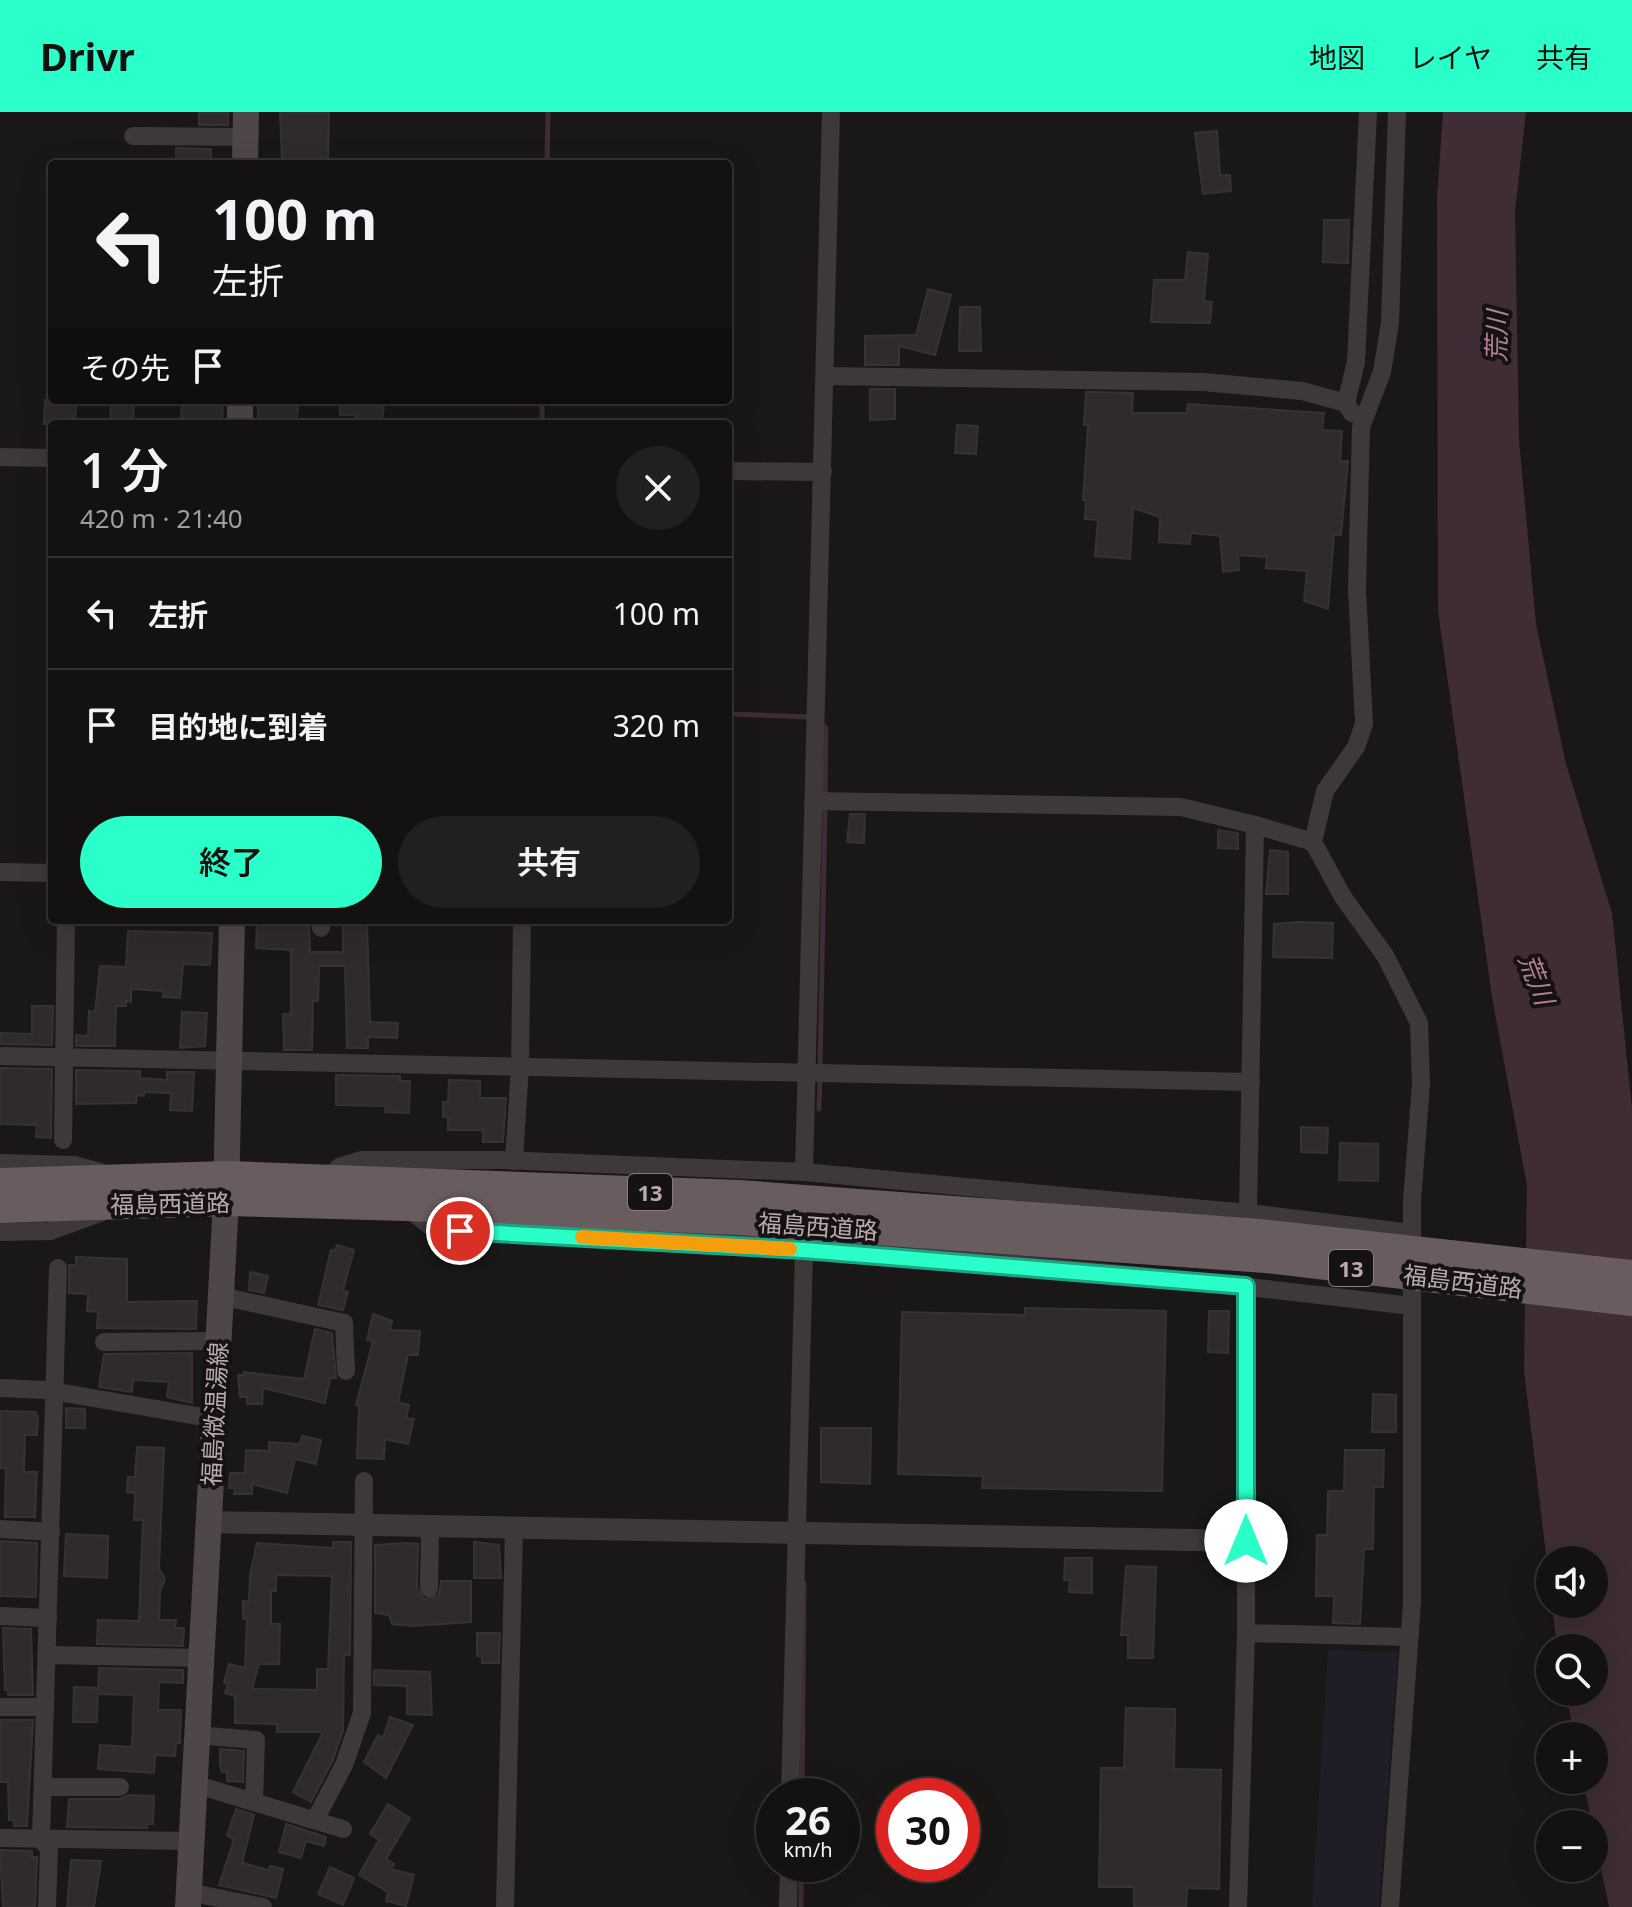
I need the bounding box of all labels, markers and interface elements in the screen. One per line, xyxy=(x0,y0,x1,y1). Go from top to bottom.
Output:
text: Drivr xyxy=(40,30,135,82)
text: 地図 xyxy=(1309,38,1365,76)
text: レイヤ xyxy=(1409,38,1492,76)
text: 共有 xyxy=(1536,38,1592,76)
text: 100 m xyxy=(212,180,377,256)
icon: left xyxy=(80,192,184,296)
text: 左折 xyxy=(212,256,284,305)
water label: 荒川 xyxy=(1478,307,1515,362)
icon: arrive xyxy=(186,344,230,388)
text: その先 xyxy=(80,347,170,388)
text: 1 分 xyxy=(80,437,168,502)
button: close xyxy=(616,446,700,530)
text: 420 m · 21:40 xyxy=(80,500,243,536)
icon: left xyxy=(80,591,124,635)
text: 100 m xyxy=(613,593,700,634)
text: 左折 xyxy=(148,594,208,635)
icon: arrive xyxy=(80,703,124,747)
text: 320 m xyxy=(613,705,700,746)
text: 目的地に到着 xyxy=(148,706,328,747)
button: 終了 xyxy=(80,816,382,908)
button: 共有 xyxy=(398,816,700,908)
water label: 荒川 xyxy=(1511,948,1564,1013)
road number: 13 xyxy=(628,1174,672,1210)
street label: 福島西道路 xyxy=(110,1185,230,1221)
pin xyxy=(426,1197,494,1265)
street label: 福島西道路 xyxy=(757,1205,879,1247)
icon: arrive xyxy=(438,1209,482,1253)
road number: 13 xyxy=(1329,1250,1373,1286)
street label: 福島西道路 xyxy=(1401,1257,1525,1305)
street label: 福島微温湯線 xyxy=(194,1341,234,1487)
position arrow xyxy=(1204,1499,1288,1583)
map controls xyxy=(1536,1546,1608,1882)
button: sound xyxy=(1536,1546,1608,1618)
button: search xyxy=(1536,1634,1608,1706)
button: + xyxy=(1536,1722,1608,1794)
speed limit sign: 30 xyxy=(876,1778,980,1882)
text: 26 xyxy=(785,1792,831,1847)
button: − xyxy=(1536,1810,1608,1882)
text: km/h xyxy=(783,1836,833,1863)

